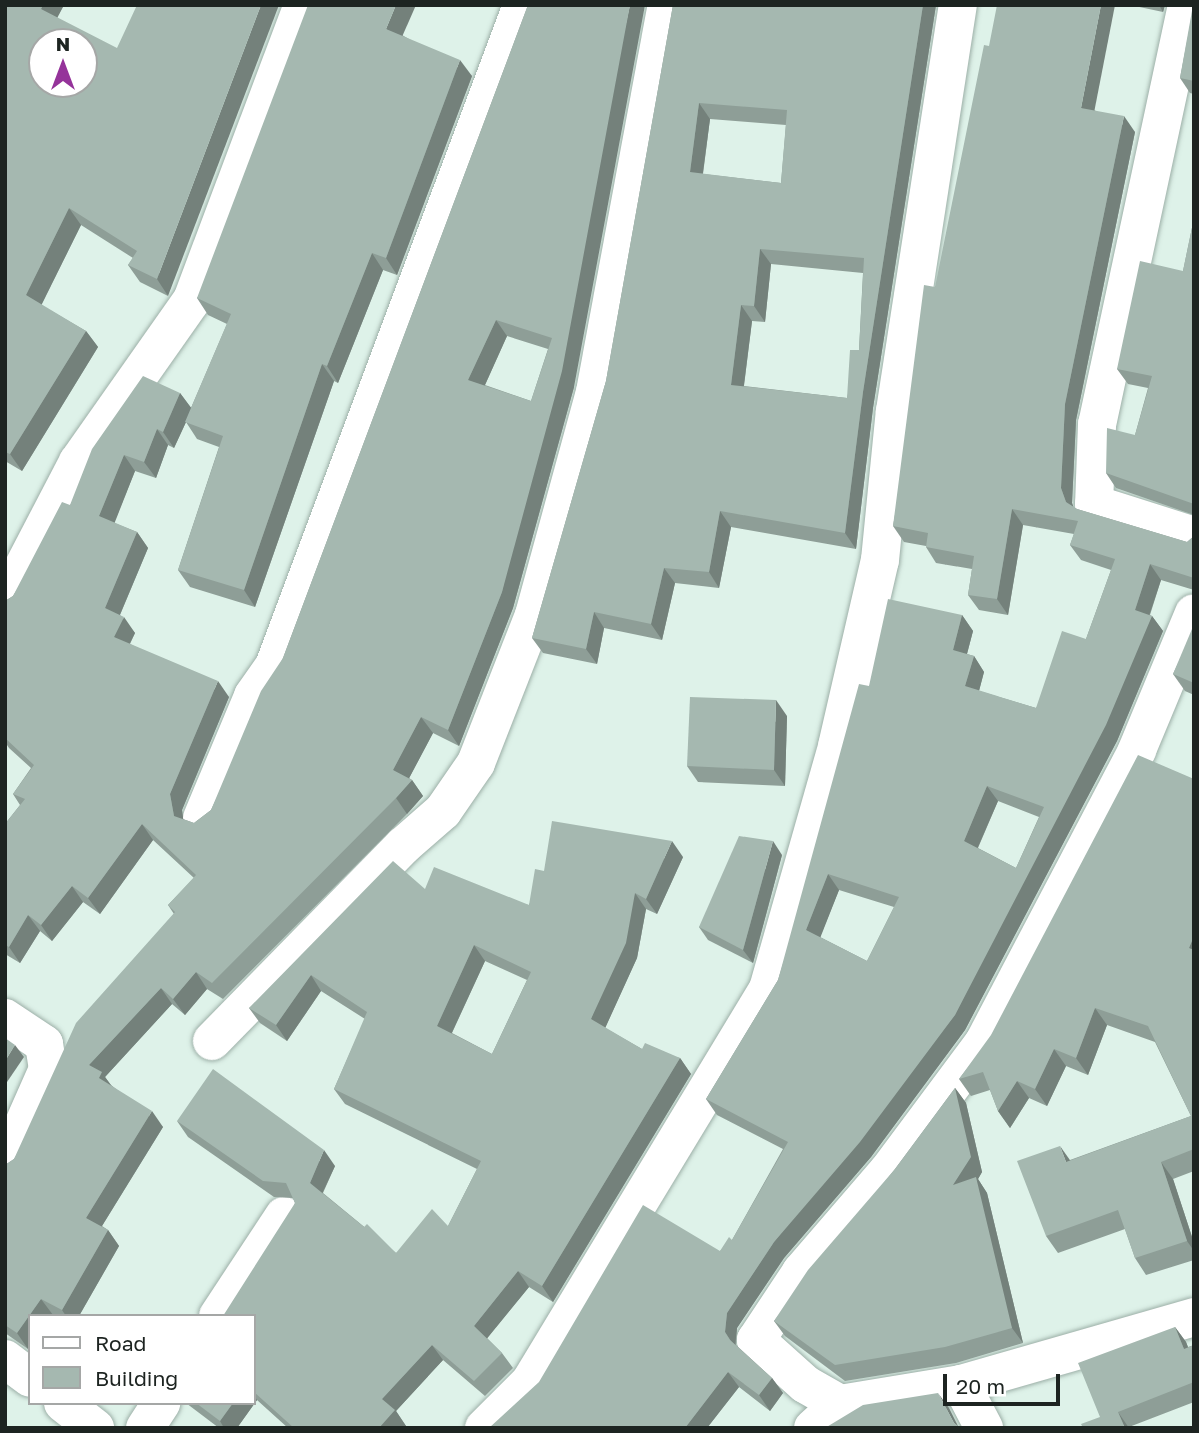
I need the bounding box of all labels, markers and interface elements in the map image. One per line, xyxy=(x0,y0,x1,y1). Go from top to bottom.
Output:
north arrow xyxy=(28,28,98,98)
text: N xyxy=(56,32,70,55)
legend xyxy=(28,1314,256,1405)
text: Road xyxy=(95,1330,146,1356)
scale bar xyxy=(947,1360,1064,1404)
text: Building xyxy=(95,1365,178,1391)
text: 20 m xyxy=(956,1373,1005,1399)

